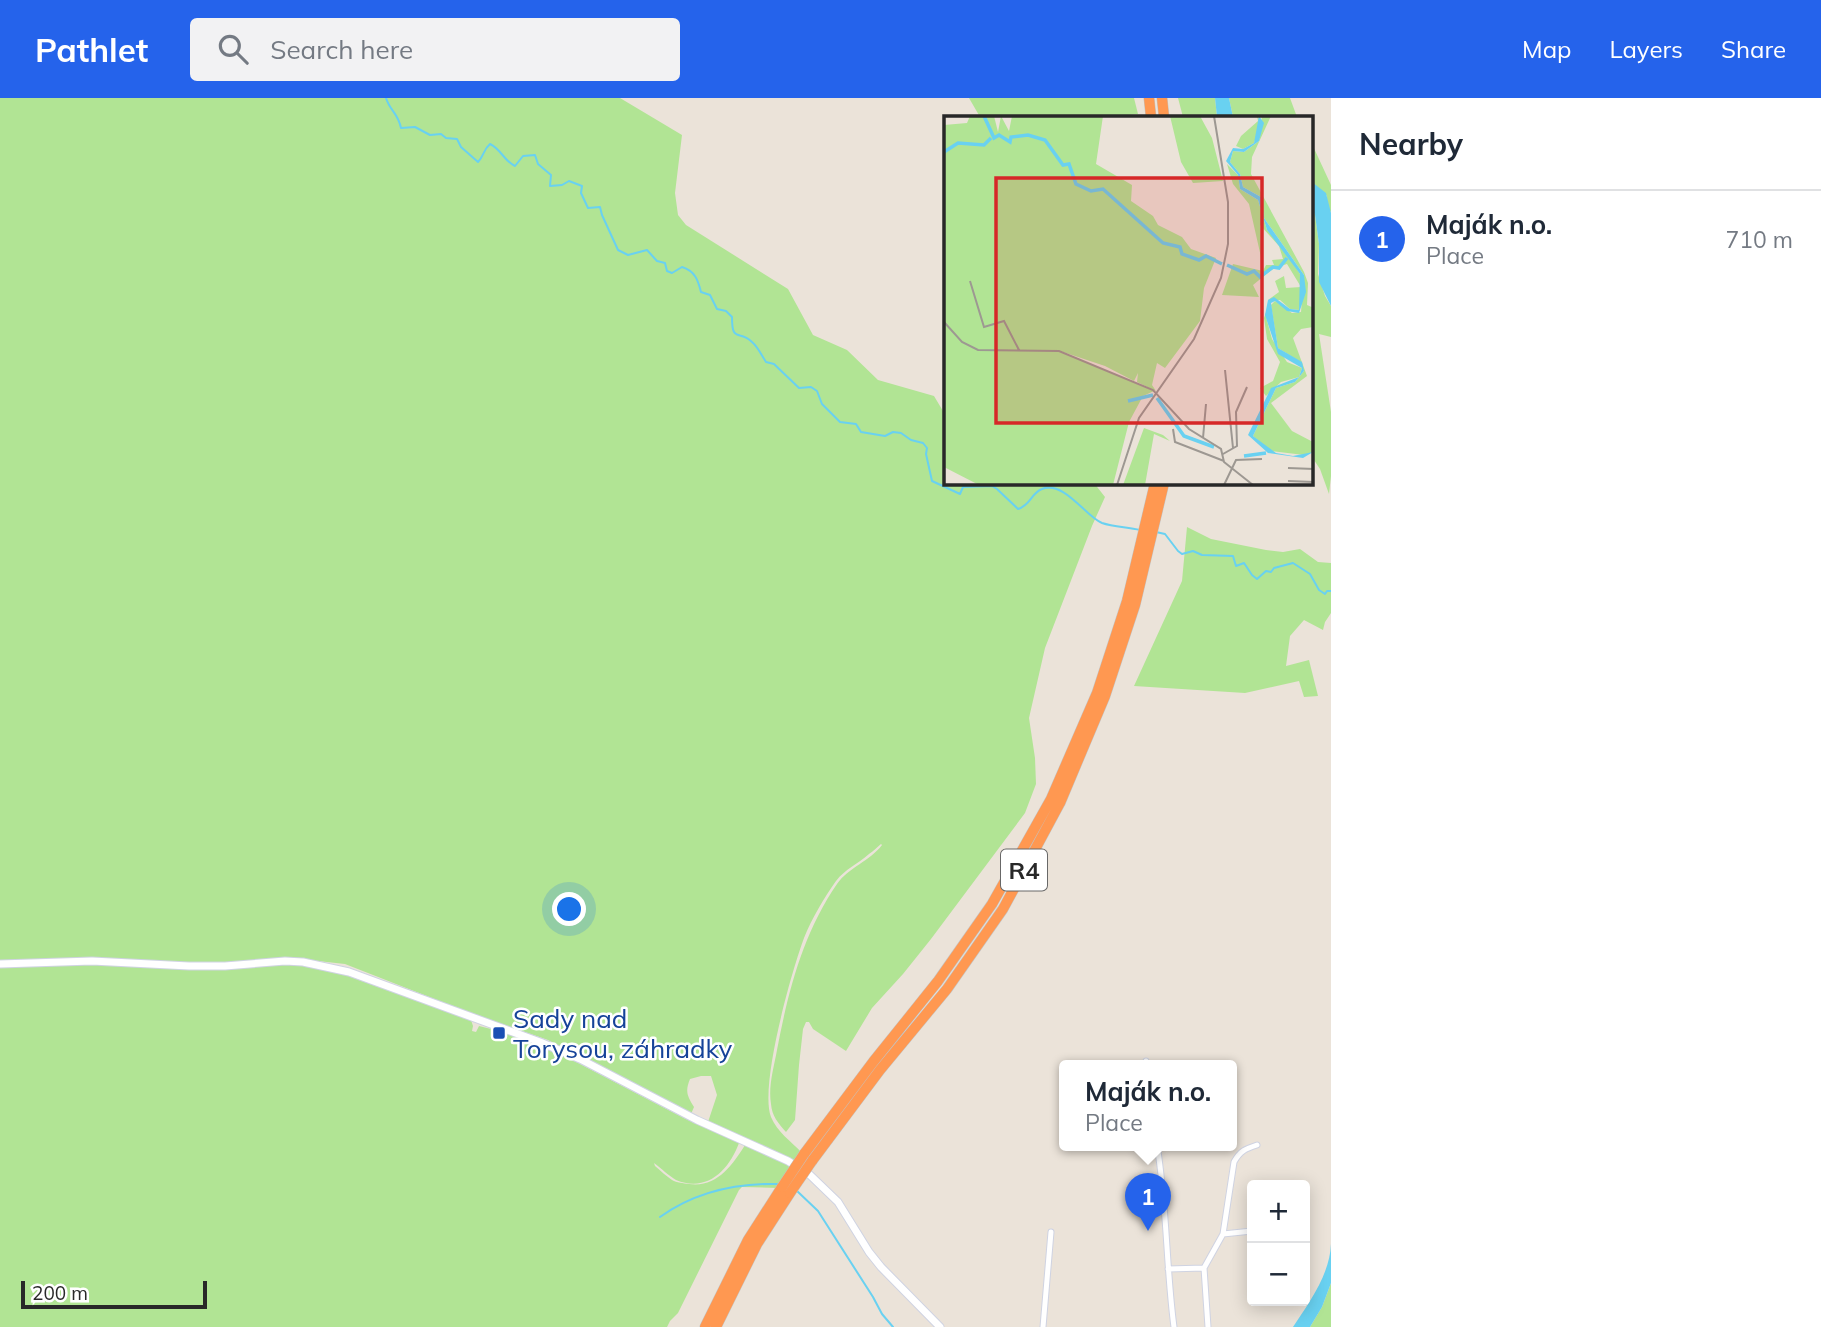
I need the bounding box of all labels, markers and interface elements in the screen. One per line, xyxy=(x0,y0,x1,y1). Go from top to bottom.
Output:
search box xyxy=(190,18,680,81)
text: Pathlet xyxy=(35,29,148,70)
icon: search xyxy=(214,30,252,68)
text: Search here xyxy=(270,33,413,66)
text: Map xyxy=(1522,34,1571,64)
text: Layers xyxy=(1609,34,1683,64)
text: Share xyxy=(1721,34,1786,64)
inset map xyxy=(944,116,1314,485)
text: Nearby xyxy=(1359,125,1463,163)
text: Maják n.o. xyxy=(1426,208,1552,241)
text: 1 xyxy=(1375,225,1389,254)
text: 710 m xyxy=(1725,225,1793,254)
text: Place xyxy=(1426,241,1484,270)
road number: R4 xyxy=(1001,850,1047,890)
your location xyxy=(552,892,586,926)
place label: Sady nad Torysou, záhradky xyxy=(513,1002,733,1065)
marker: Sady nad Torysou, záhradky xyxy=(491,1025,507,1041)
popup xyxy=(1059,1060,1237,1151)
text: Maják n.o. xyxy=(1085,1075,1211,1108)
text: Place xyxy=(1085,1108,1143,1137)
pin: 1 xyxy=(1125,1173,1171,1231)
map controls xyxy=(1247,1180,1310,1306)
button: + xyxy=(1247,1180,1310,1243)
button: − xyxy=(1247,1243,1310,1306)
scale bar xyxy=(21,1278,206,1310)
text: 200 m xyxy=(32,1281,88,1305)

